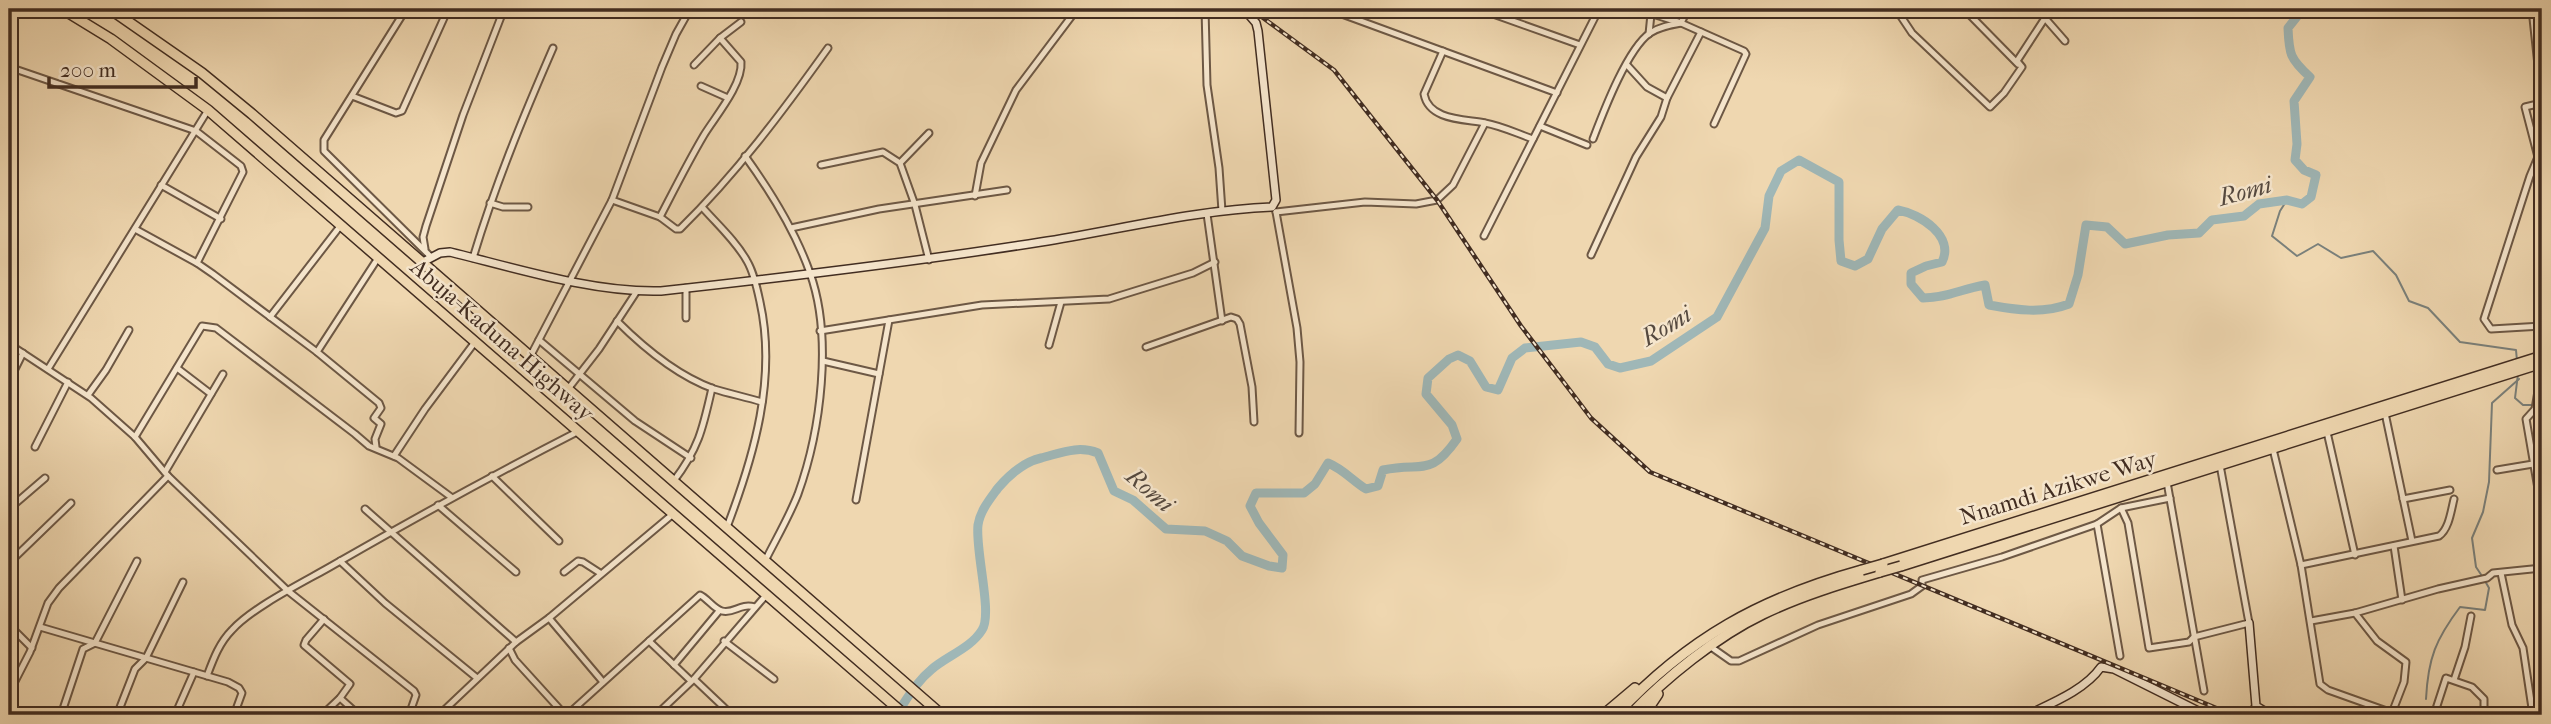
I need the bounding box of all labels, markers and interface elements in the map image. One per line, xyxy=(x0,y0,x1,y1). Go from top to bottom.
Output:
scale bar xyxy=(49,46,196,90)
text: 200 m xyxy=(60,58,116,82)
water label: Romi xyxy=(2214,170,2277,212)
street label: Abuja-Kaduna Highway xyxy=(404,253,599,427)
water label: Romi xyxy=(1634,299,1698,353)
street label: Nnamdi Azikwe Way xyxy=(1956,445,2160,531)
water label: Romi xyxy=(1119,461,1181,520)

